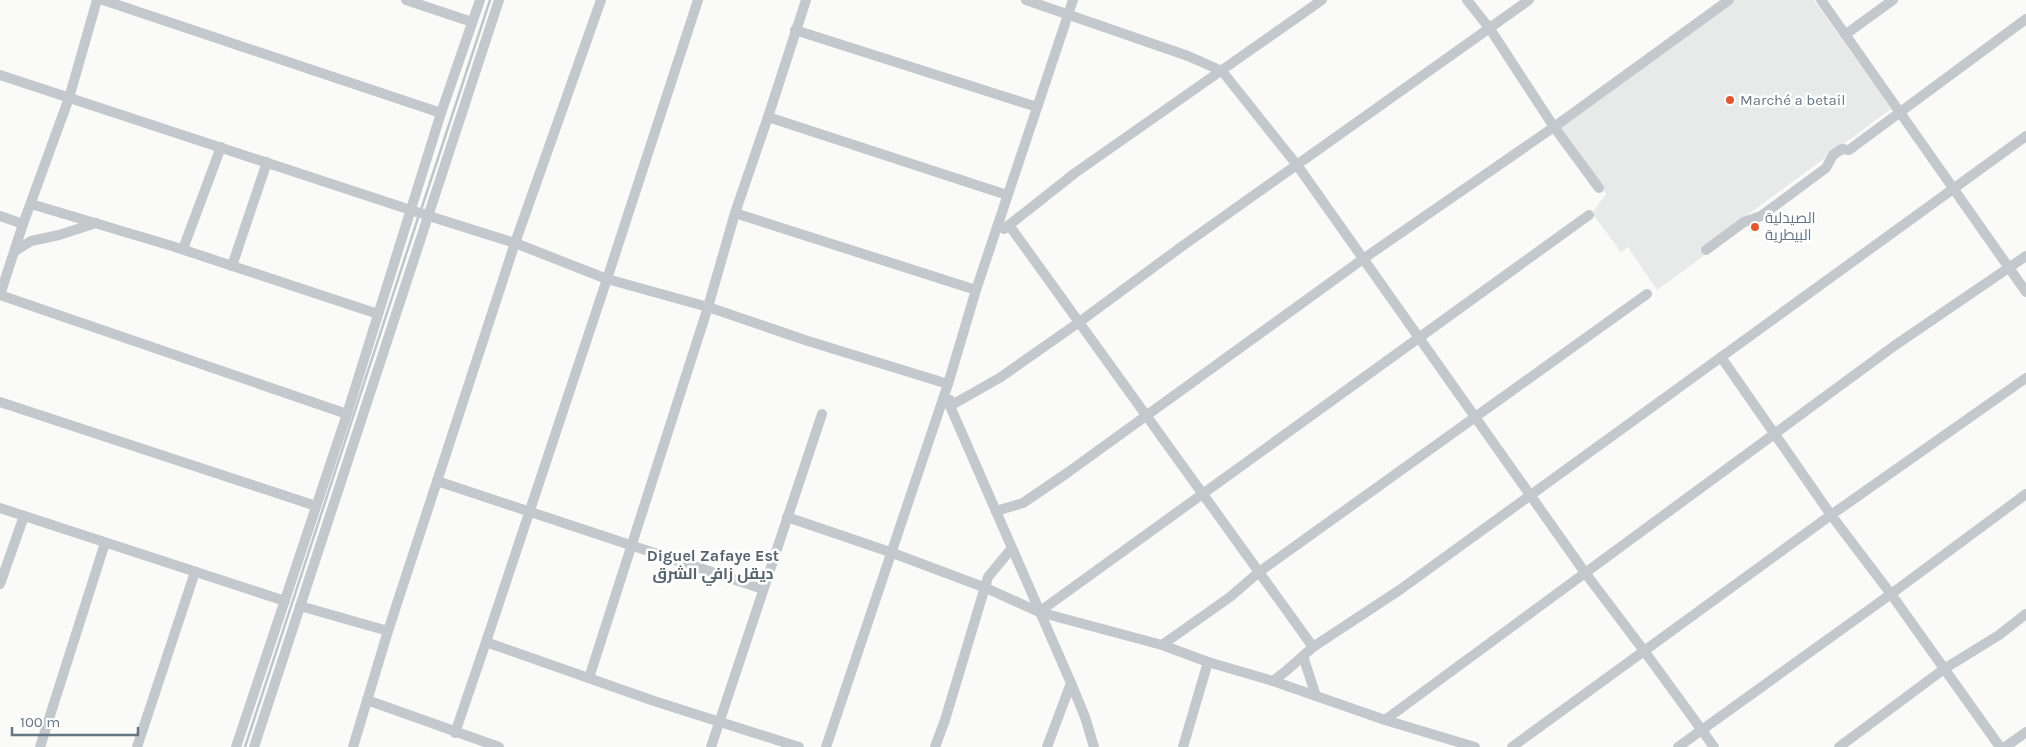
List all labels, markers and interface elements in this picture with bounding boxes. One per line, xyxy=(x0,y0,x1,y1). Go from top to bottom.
place label: Marché a betail xyxy=(1740,91,1845,109)
marker: Marché a betail xyxy=(1724,94,1736,106)
place label: الصيدلية البيطرية xyxy=(1765,209,1816,244)
marker: الصيدلية البيطرية xyxy=(1749,221,1761,233)
district label: Diguel Zafaye Est ديقل زافي الشرق xyxy=(647,546,779,586)
scale bar xyxy=(12,704,139,736)
text: 100 m xyxy=(20,713,60,731)

